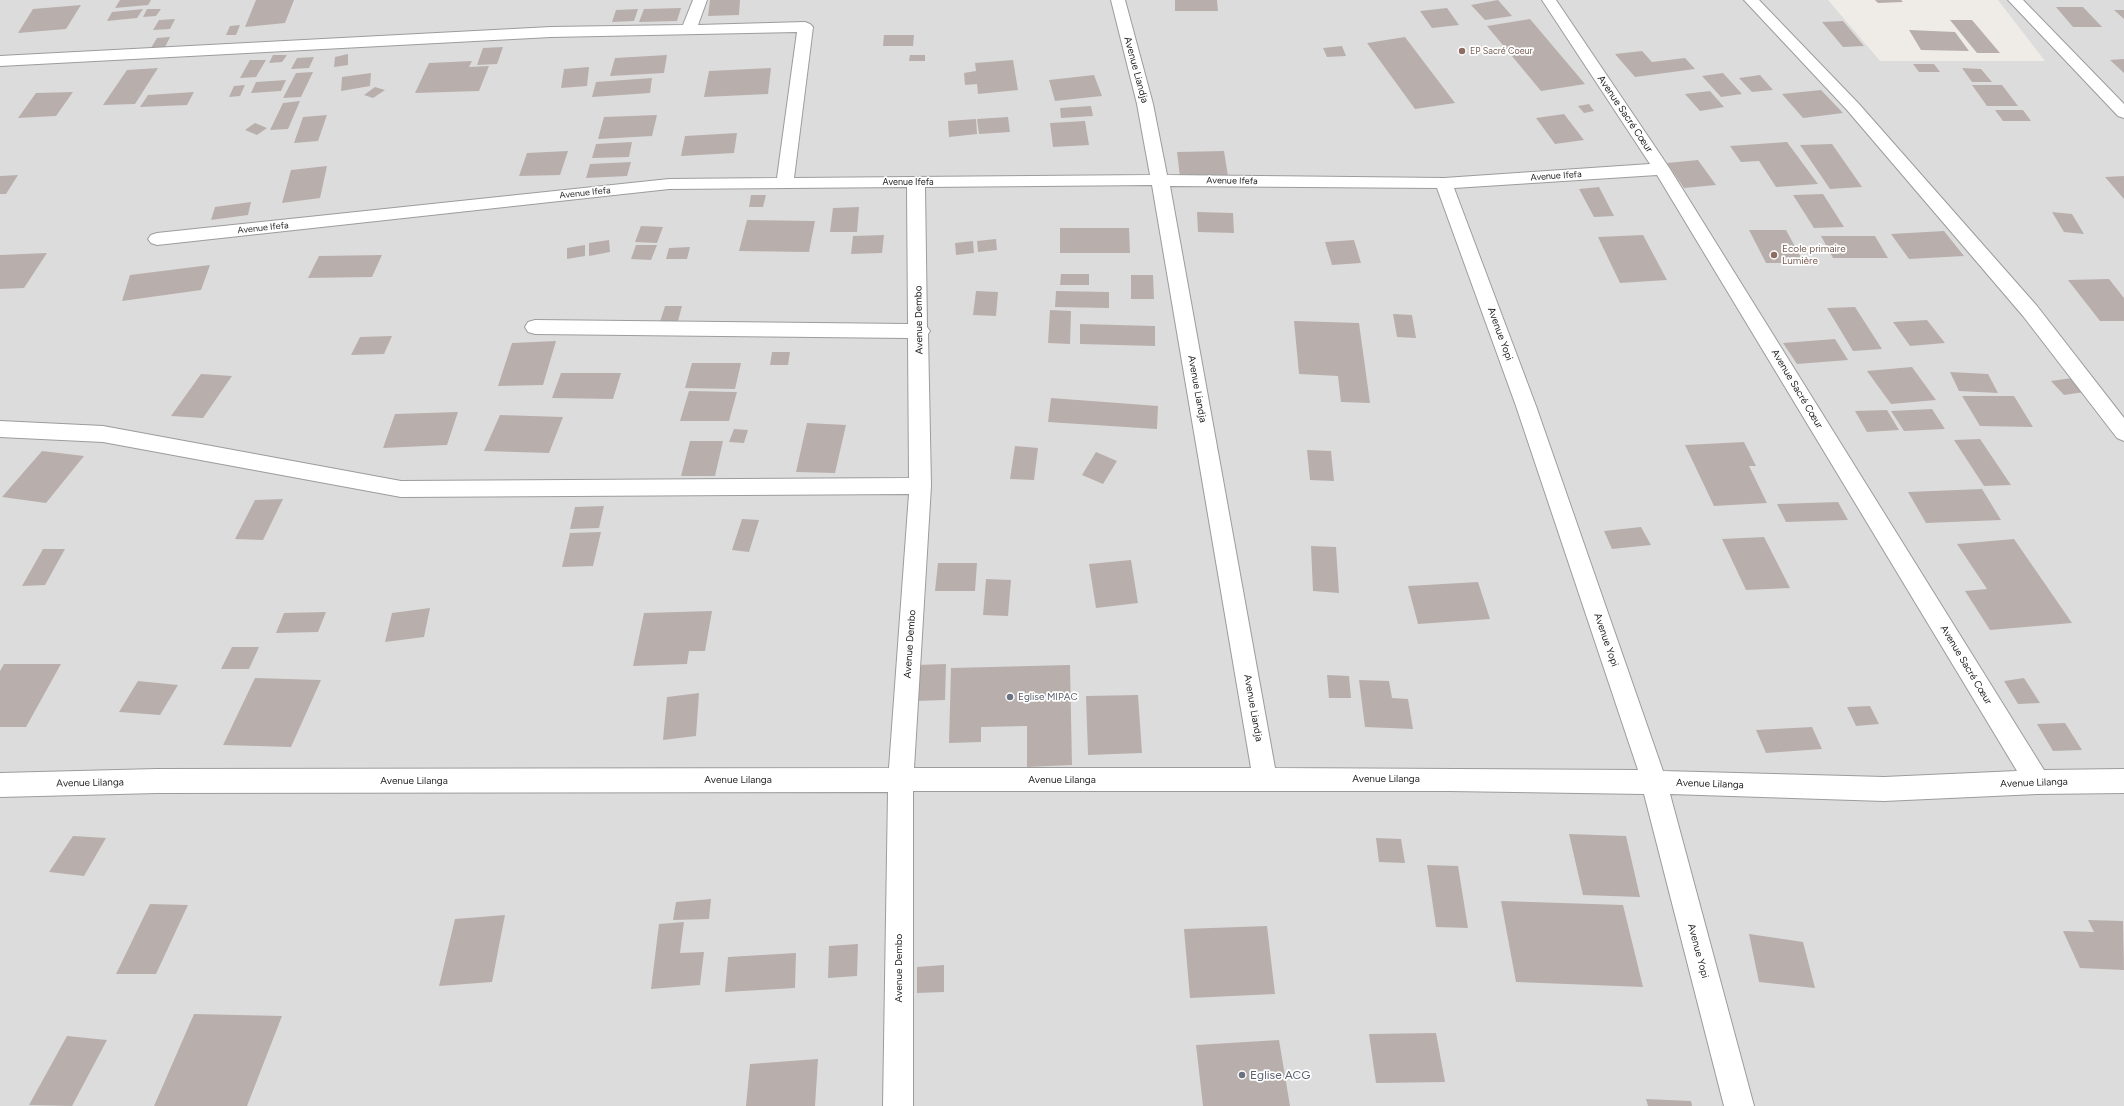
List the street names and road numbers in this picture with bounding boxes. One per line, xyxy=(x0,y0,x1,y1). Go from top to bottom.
street label: Avenue Liandja xyxy=(1121,36,1151,104)
street label: Avenue Sacré Cœur xyxy=(1595,73,1655,155)
street label: Avenue Ifefa xyxy=(1530,169,1582,183)
street label: Avenue Ifefa xyxy=(1206,175,1258,187)
street label: Avenue Ifefa xyxy=(882,177,934,187)
street label: Avenue Ifefa xyxy=(559,185,611,201)
street label: Avenue Ifefa xyxy=(237,220,289,236)
street label: Avenue Dembo xyxy=(912,286,926,354)
street label: Avenue Yopi xyxy=(1485,306,1515,362)
street label: Avenue Sacré Cœur xyxy=(1769,347,1825,431)
street label: Avenue Liandja xyxy=(1185,354,1209,424)
street label: Avenue Dembo xyxy=(902,609,918,679)
street label: Avenue Yopi xyxy=(1591,612,1621,668)
street label: Avenue Sacré Cœur xyxy=(1938,623,1994,707)
street label: Avenue Liandja xyxy=(1241,673,1265,743)
street label: Avenue Lilanga xyxy=(1352,773,1420,785)
street label: Avenue Lilanga xyxy=(704,774,772,786)
street label: Avenue Lilanga xyxy=(1028,774,1096,786)
street label: Avenue Lilanga xyxy=(380,775,448,787)
street label: Avenue Lilanga xyxy=(56,776,124,790)
street label: Avenue Lilanga xyxy=(2000,776,2068,790)
street label: Avenue Lilanga xyxy=(1676,777,1744,791)
street label: Avenue Yopi xyxy=(1685,923,1711,979)
street label: Avenue Dembo xyxy=(893,934,905,1002)

